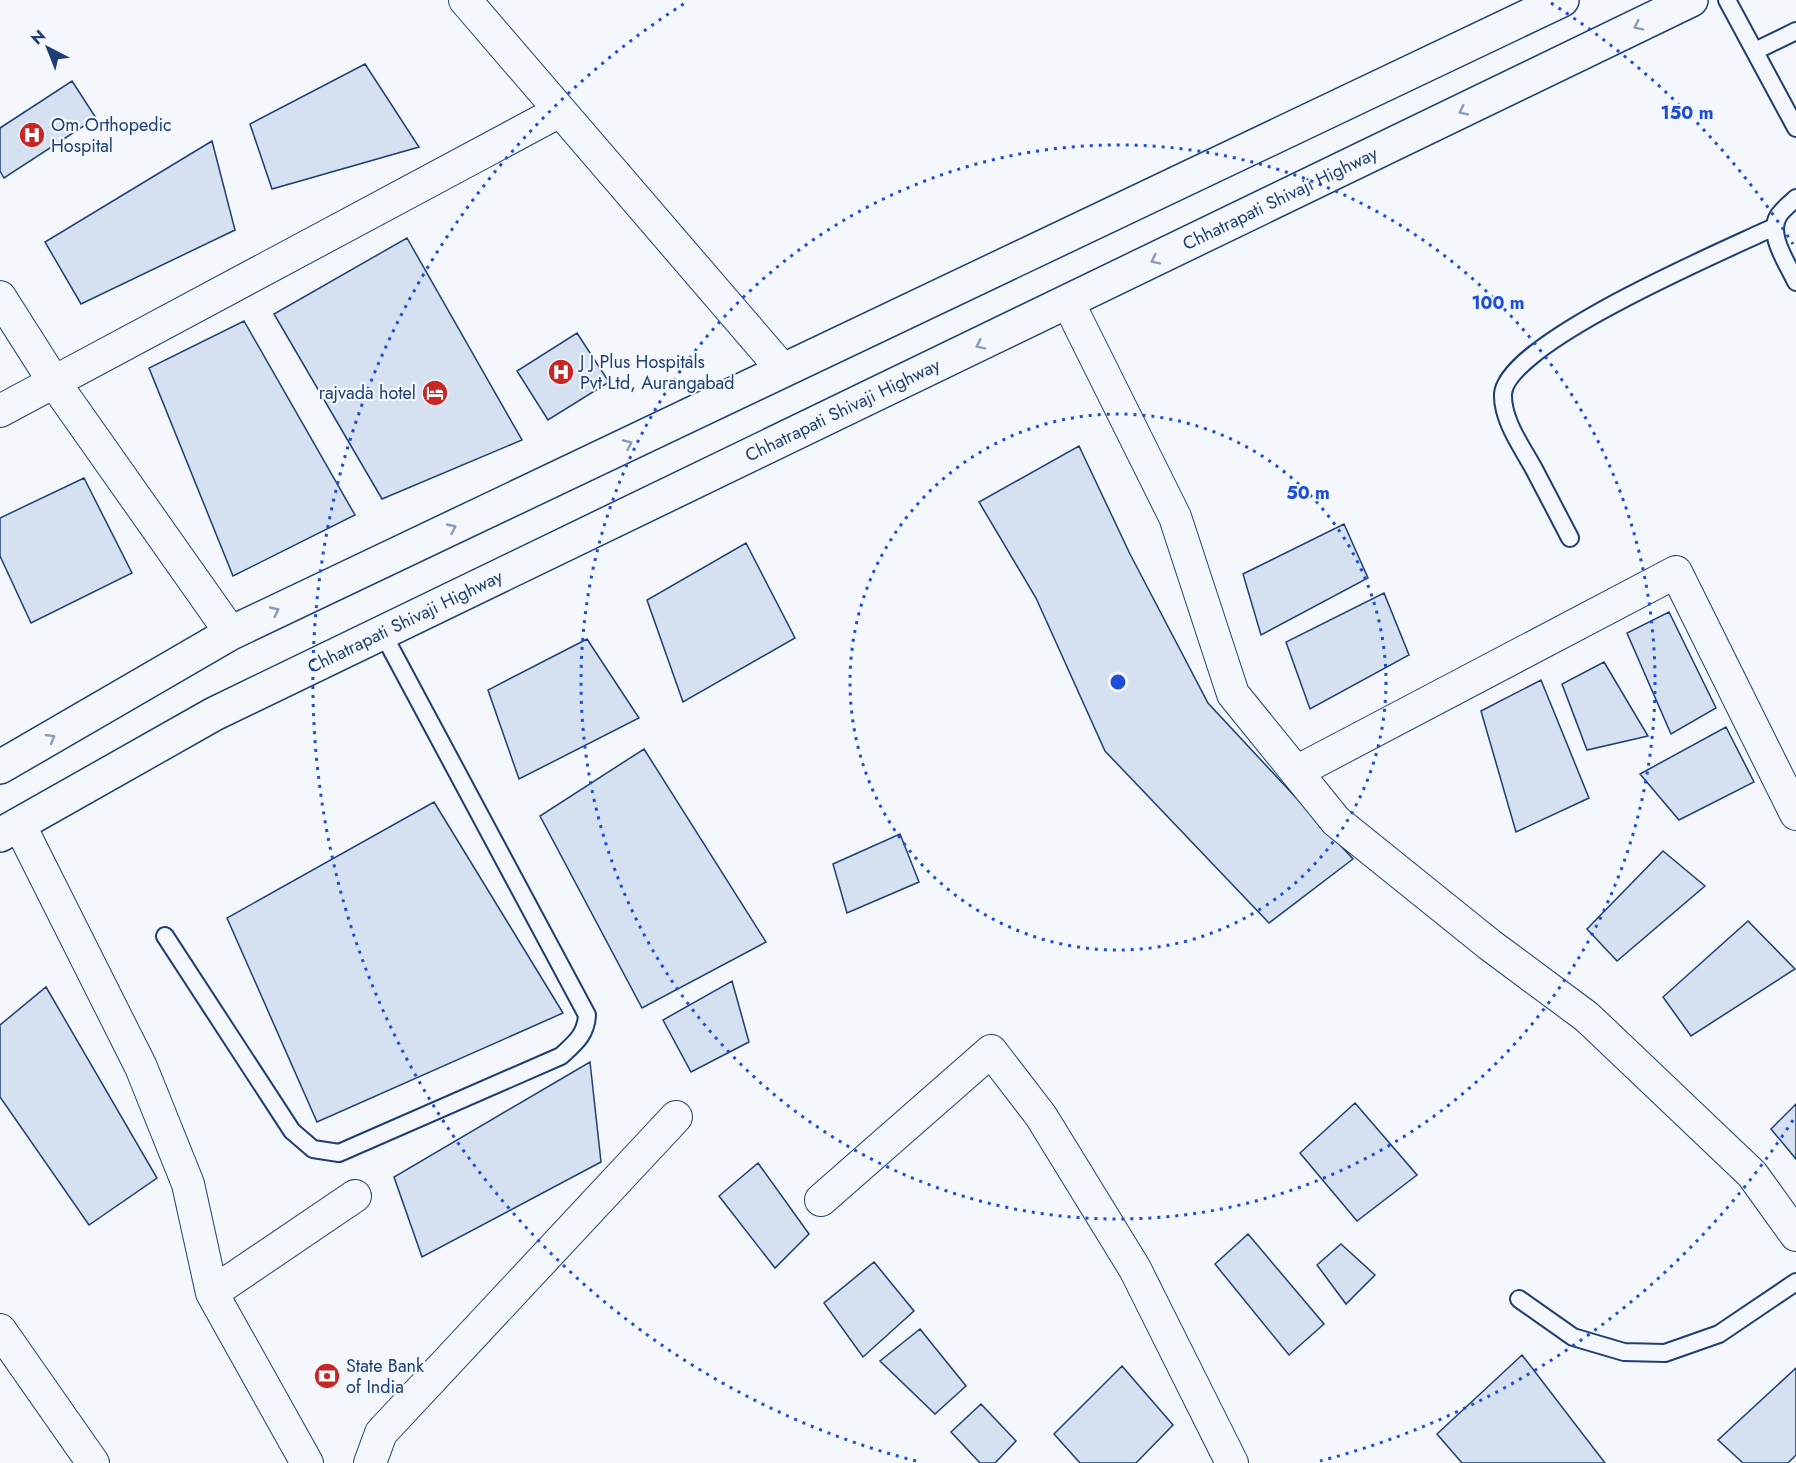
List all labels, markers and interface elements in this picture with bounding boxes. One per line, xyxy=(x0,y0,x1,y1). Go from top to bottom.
north arrow xyxy=(18,18,78,78)
one-way arrow xyxy=(1634,18,1645,30)
text: N xyxy=(26,24,51,50)
text: 150 m xyxy=(1661,100,1713,126)
one-way arrow xyxy=(1458,103,1469,115)
place label: Om Orthopedic Hospital xyxy=(51,112,172,159)
hospital icon: Om Orthopedic Hospital xyxy=(17,120,47,150)
street label: Chhatrapati Shivaji Highway xyxy=(1178,140,1382,257)
one-way arrow xyxy=(1151,252,1162,264)
text: 100 m xyxy=(1471,290,1525,316)
one-way arrow xyxy=(975,337,986,349)
place label: J J Plus Hospitals Pvt Ltd, Aurangabad xyxy=(578,349,734,396)
street label: Chhatrapati Shivaji Highway xyxy=(741,352,944,468)
hospital icon: J J Plus Hospitals Pvt Ltd, Aurangabad xyxy=(546,357,576,387)
hotel icon: rajvada hotel xyxy=(420,378,450,408)
place label: rajvada hotel xyxy=(319,380,416,406)
one-way arrow xyxy=(621,439,632,451)
text: 50 m xyxy=(1286,480,1330,506)
one-way arrow xyxy=(445,523,456,535)
street label: Chhatrapati Shivaji Highway xyxy=(303,563,507,680)
one-way arrow xyxy=(269,607,280,619)
centre of rings xyxy=(1108,672,1128,692)
one-way arrow xyxy=(44,733,55,745)
place label: State Bank of India xyxy=(346,1353,424,1400)
bank icon: State Bank of India xyxy=(312,1361,342,1391)

